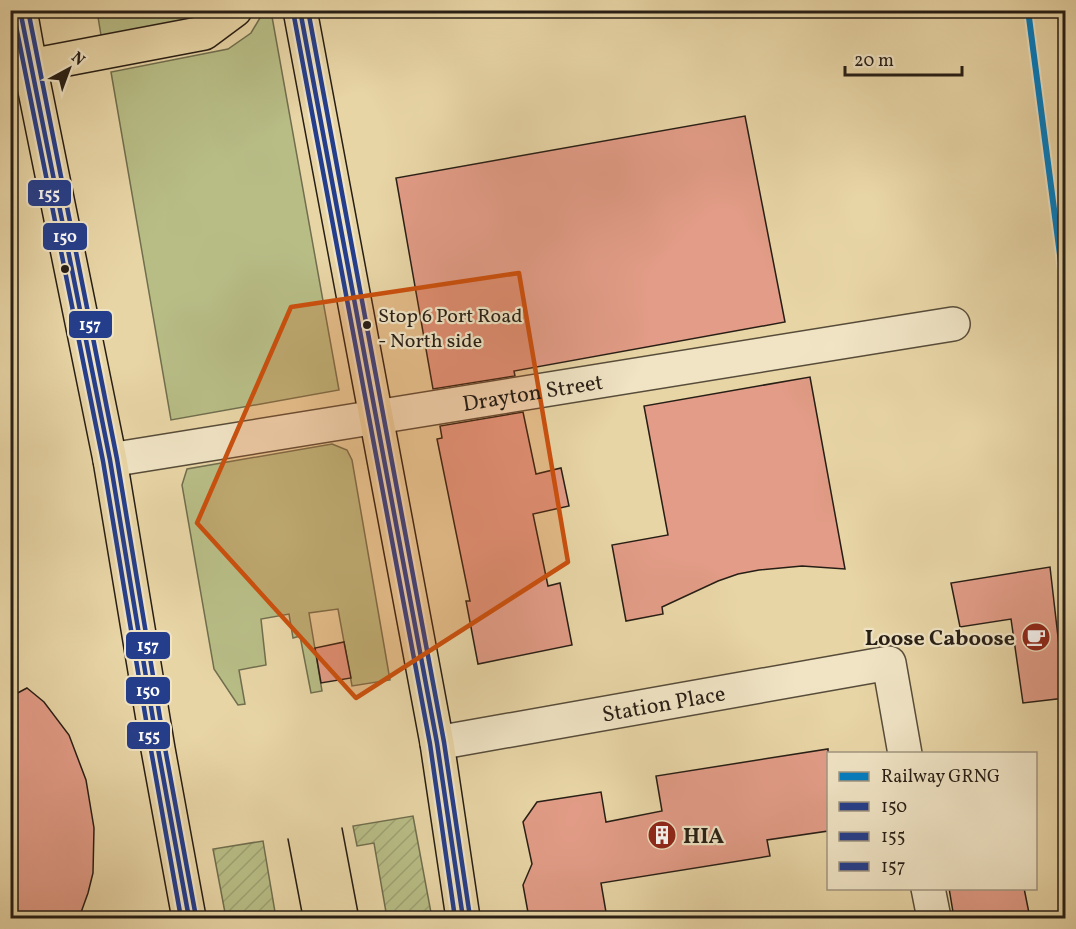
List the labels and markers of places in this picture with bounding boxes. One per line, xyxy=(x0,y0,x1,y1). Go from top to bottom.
unlabelled marker xyxy=(59,263,71,275)
place label: Stop 6 Port Road - North side xyxy=(378,303,523,356)
marker: Stop 6 Port Road - North side xyxy=(361,319,373,331)
cafe icon: Loose Caboose xyxy=(1020,621,1052,653)
place label: Loose Caboose xyxy=(865,624,1015,655)
building icon: HIA xyxy=(646,819,678,851)
place label: HIA xyxy=(683,822,725,853)

